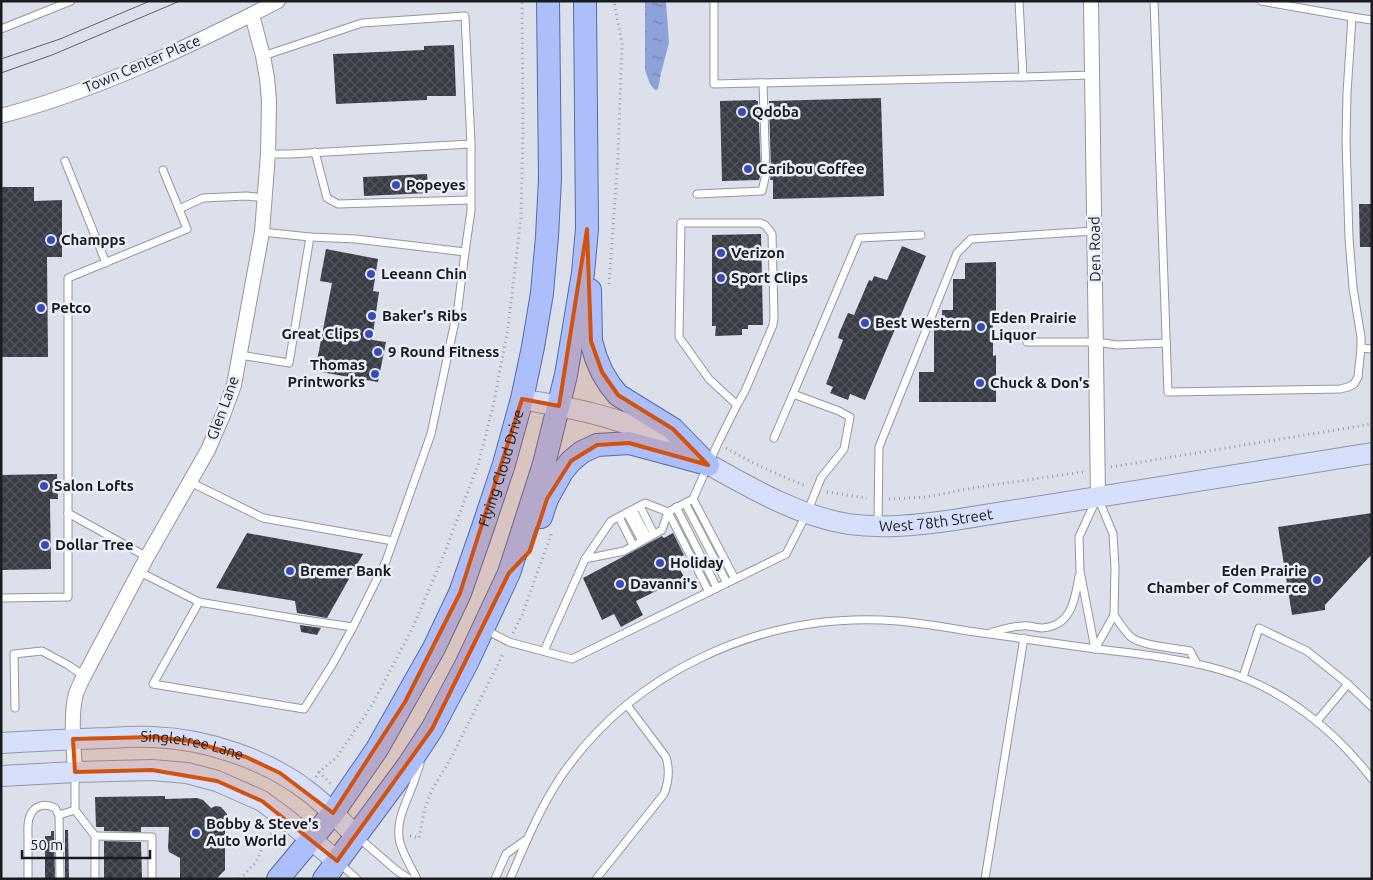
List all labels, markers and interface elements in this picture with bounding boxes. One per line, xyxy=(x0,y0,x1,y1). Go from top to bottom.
street label: Town Center Place xyxy=(81,31,203,96)
place label: Qdoba xyxy=(752,103,799,120)
marker: Qdoba xyxy=(736,106,748,118)
place label: Caribou Coffee xyxy=(758,160,865,177)
marker: Caribou Coffee xyxy=(742,163,754,175)
place label: Popeyes xyxy=(406,176,465,193)
marker: Popeyes xyxy=(390,179,402,191)
street label: Den Road xyxy=(1085,216,1104,282)
place label: Champps xyxy=(61,231,126,248)
marker: Champps xyxy=(45,234,57,246)
place label: Verizon xyxy=(731,244,785,261)
marker: Verizon xyxy=(715,247,727,259)
place label: Leeann Chin xyxy=(381,265,467,282)
marker: Leeann Chin xyxy=(365,268,377,280)
place label: Sport Clips xyxy=(731,269,808,286)
marker: Sport Clips xyxy=(715,272,727,284)
place label: Petco xyxy=(51,299,91,316)
marker: Petco xyxy=(35,302,47,314)
place label: Baker's Ribs xyxy=(382,307,467,324)
place label: Eden Prairie Liquor xyxy=(991,309,1077,343)
marker: Baker's Ribs xyxy=(366,310,378,322)
place label: Best Western xyxy=(875,314,970,331)
marker: Best Western xyxy=(859,317,871,329)
marker: Eden Prairie Liquor xyxy=(975,321,987,333)
place label: Great Clips xyxy=(281,325,359,342)
marker: Great Clips xyxy=(363,328,375,340)
place label: 9 Round Fitness xyxy=(388,343,499,360)
marker: 9 Round Fitness xyxy=(372,346,384,358)
place label: Thomas Printworks xyxy=(288,356,365,390)
marker: Thomas Printworks xyxy=(369,368,381,380)
street label: Glen Lane xyxy=(203,374,242,442)
place label: Chuck & Don's xyxy=(990,374,1090,391)
marker: Chuck & Don's xyxy=(974,377,986,389)
street label: Flying Cloud Drive xyxy=(475,408,527,529)
place label: Salon Lofts xyxy=(54,477,134,494)
marker: Salon Lofts xyxy=(38,480,50,492)
street label: West 78th Street xyxy=(879,505,994,534)
place label: Dollar Tree xyxy=(55,536,134,553)
marker: Dollar Tree xyxy=(39,539,51,551)
place label: Holiday xyxy=(670,554,724,571)
marker: Holiday xyxy=(654,557,666,569)
place label: Bremer Bank xyxy=(300,562,392,579)
place label: Eden Prairie Chamber of Commerce xyxy=(1147,562,1307,596)
marker: Bremer Bank xyxy=(284,565,296,577)
marker: Eden Prairie Chamber of Commerce xyxy=(1311,574,1323,586)
place label: Davanni's xyxy=(630,575,697,592)
marker: Davanni's xyxy=(614,578,626,590)
street label: Singletree Lane xyxy=(140,728,246,763)
place label: Bobby & Steve's Auto World xyxy=(206,815,319,849)
marker: Bobby & Steve's Auto World xyxy=(190,827,202,839)
scale bar xyxy=(22,828,150,860)
text: 50 m xyxy=(30,836,63,853)

